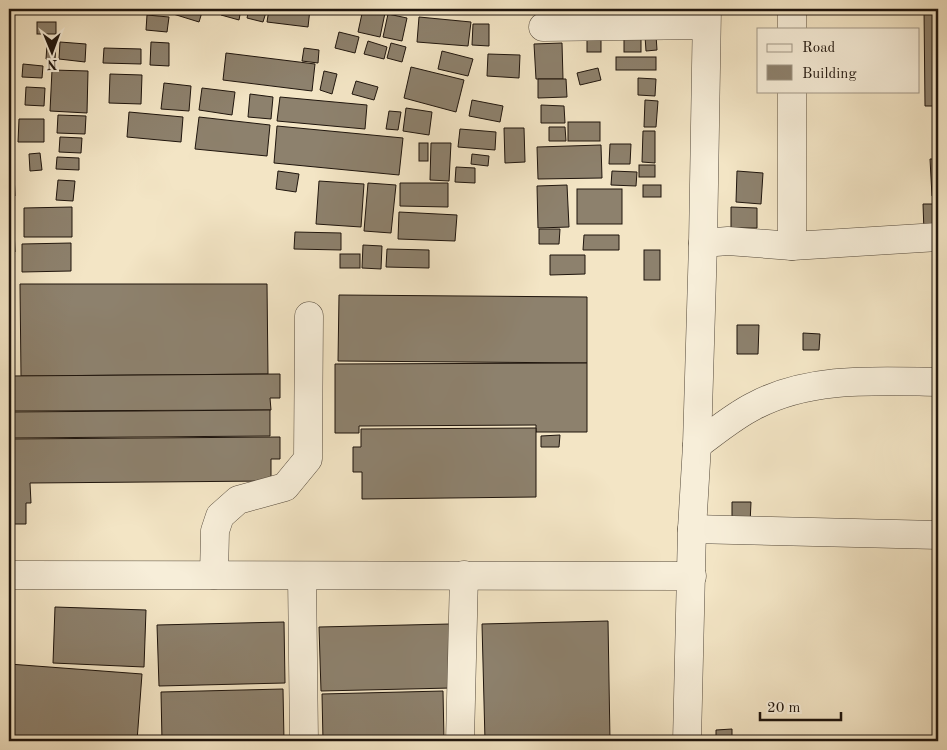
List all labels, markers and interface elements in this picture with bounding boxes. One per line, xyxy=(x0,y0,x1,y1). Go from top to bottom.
north arrow xyxy=(28,28,78,78)
legend xyxy=(757,28,920,92)
text: Road xyxy=(802,41,836,56)
text: N xyxy=(46,57,58,71)
text: Building xyxy=(802,67,857,82)
scale bar xyxy=(760,690,841,722)
text: 20 m xyxy=(767,701,801,716)

